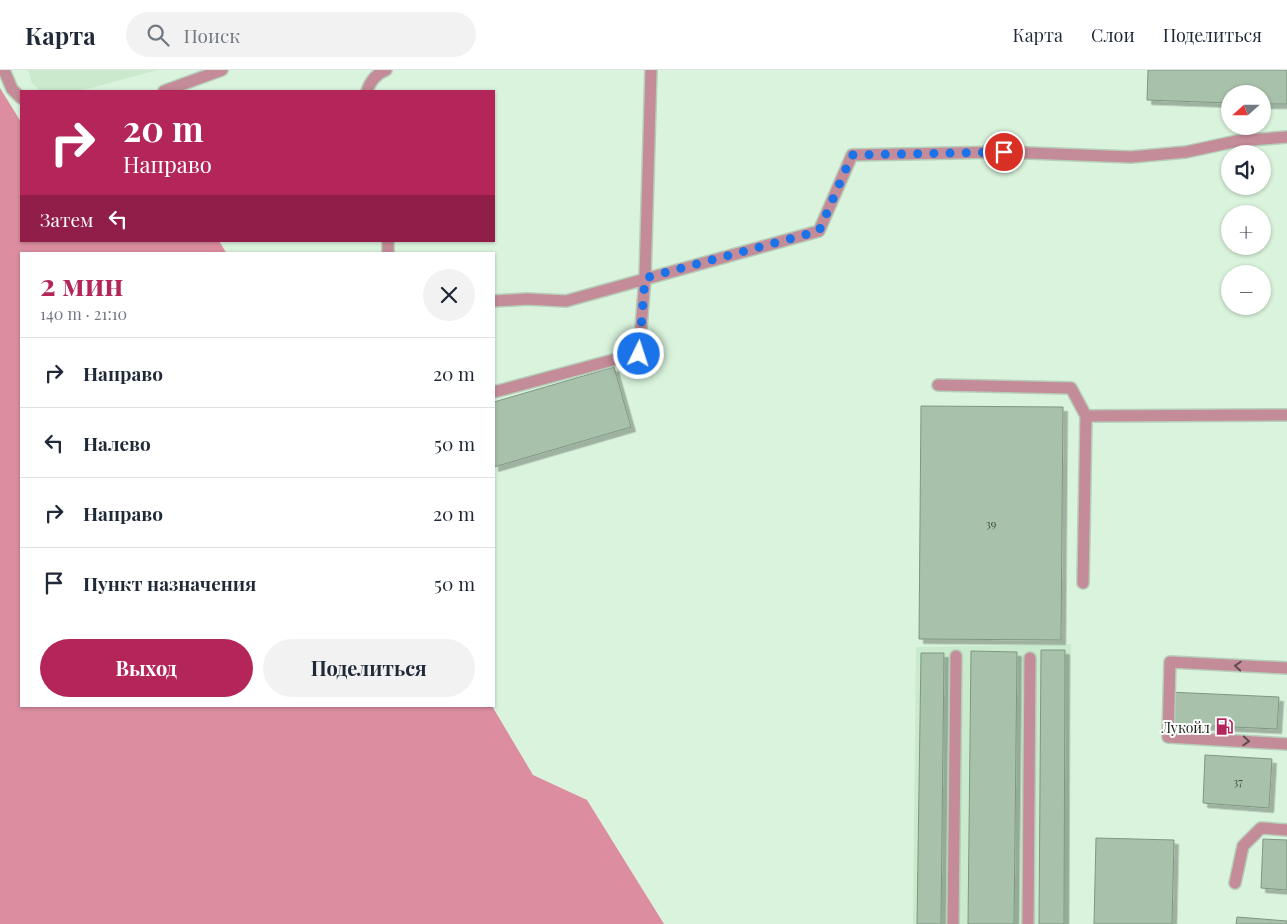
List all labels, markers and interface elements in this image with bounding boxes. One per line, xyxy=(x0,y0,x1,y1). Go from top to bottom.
search box xyxy=(126,12,476,57)
text: Карта xyxy=(25,19,96,51)
icon: search xyxy=(144,21,172,49)
text: Поиск xyxy=(184,22,240,48)
text: Карта xyxy=(1012,23,1063,47)
text: Слои xyxy=(1091,23,1135,47)
text: Поделиться xyxy=(1163,23,1262,47)
north arrow xyxy=(1221,85,1271,135)
map controls xyxy=(1221,85,1271,315)
text: 20 m xyxy=(123,104,204,151)
icon: right xyxy=(40,110,105,175)
pin xyxy=(983,131,1025,173)
icon: arrive xyxy=(990,138,1018,166)
button: sound xyxy=(1221,145,1271,195)
text: Направо xyxy=(123,149,212,179)
icon: left xyxy=(104,205,132,233)
button: + xyxy=(1221,205,1271,255)
text: Затем xyxy=(40,206,94,232)
text: 2 мин xyxy=(40,264,123,304)
button: − xyxy=(1221,265,1271,315)
button: close xyxy=(423,269,475,321)
text: 140 m · 21:10 xyxy=(40,303,127,324)
position arrow xyxy=(612,327,664,379)
icon: right xyxy=(40,359,68,387)
text: Направо xyxy=(83,360,163,386)
text: 20 m xyxy=(433,360,475,386)
icon: left xyxy=(40,429,68,457)
text: Налево xyxy=(83,430,151,456)
text: 50 m xyxy=(434,430,475,456)
icon: right xyxy=(40,499,68,527)
text: Направо xyxy=(83,500,163,526)
text: 20 m xyxy=(433,500,475,526)
house number: 39 xyxy=(986,516,997,531)
icon: arrive xyxy=(40,569,68,597)
text: Пункт назначения xyxy=(83,570,256,596)
text: 50 m xyxy=(434,570,475,596)
button: Выход xyxy=(40,639,253,697)
button: Поделиться xyxy=(263,639,475,697)
one-way arrow xyxy=(1234,660,1242,671)
fuel station icon: Лукойл xyxy=(1214,717,1234,737)
place label: Лукойл xyxy=(1160,718,1210,737)
one-way arrow xyxy=(1243,736,1251,747)
house number: 37 xyxy=(1233,774,1243,789)

